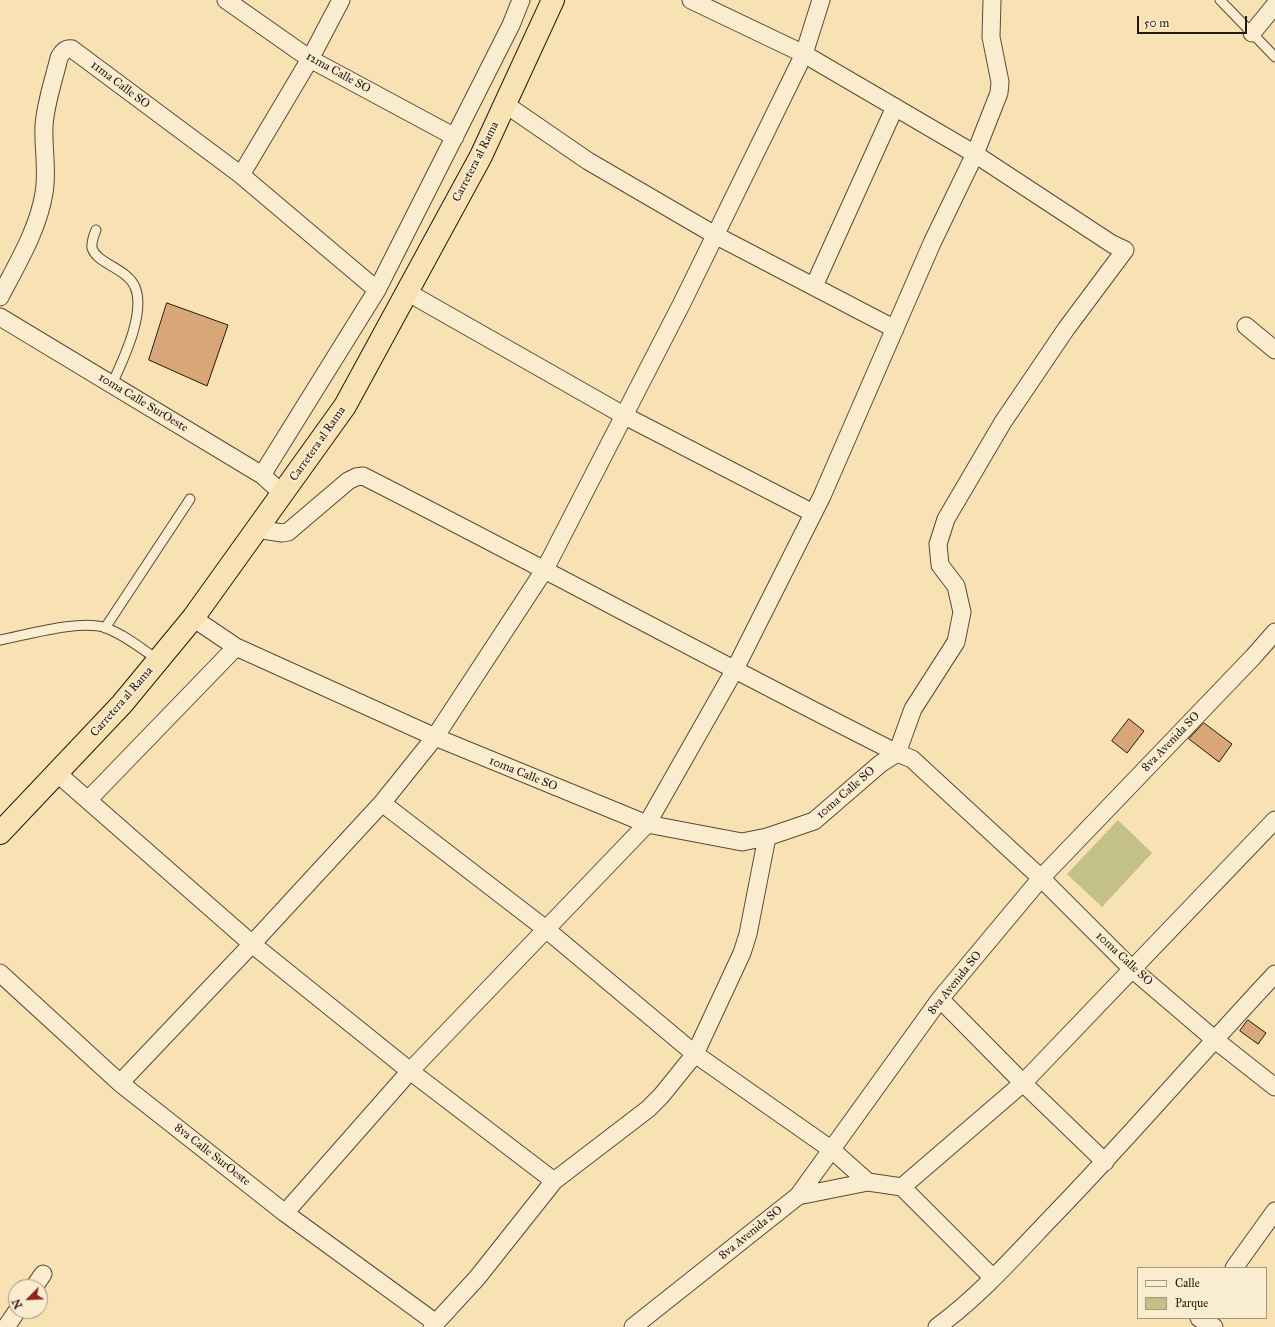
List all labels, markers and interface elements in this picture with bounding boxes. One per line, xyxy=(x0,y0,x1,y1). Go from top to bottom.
scale bar xyxy=(1139,8,1249,34)
text: 50 m xyxy=(1144,16,1169,30)
street label: 12ma Calle SO xyxy=(303,49,373,97)
street label: 11ma Calle SO xyxy=(87,58,153,112)
street label: Carretera al Rama xyxy=(450,119,502,205)
street label: 10ma Calle SurOeste xyxy=(95,370,191,436)
street label: Carretera al Rama xyxy=(287,404,349,484)
street label: Carretera al Rama xyxy=(88,664,156,740)
street label: 8va Avenida SO xyxy=(1139,709,1203,775)
street label: 10ma Calle SO xyxy=(487,754,559,794)
street label: 10ma Calle SO xyxy=(814,764,878,822)
street label: 10ma Calle SO xyxy=(1092,929,1156,989)
street label: 8va Avenida SO xyxy=(925,948,985,1018)
street label: 8va Calle SurOeste xyxy=(171,1121,253,1189)
street label: 8va Avenida SO xyxy=(716,1203,786,1263)
legend xyxy=(1137,1267,1267,1319)
text: Calle xyxy=(1175,1276,1200,1290)
north arrow xyxy=(8,1279,48,1319)
text: Parque xyxy=(1175,1296,1208,1310)
text: N xyxy=(10,1297,25,1311)

